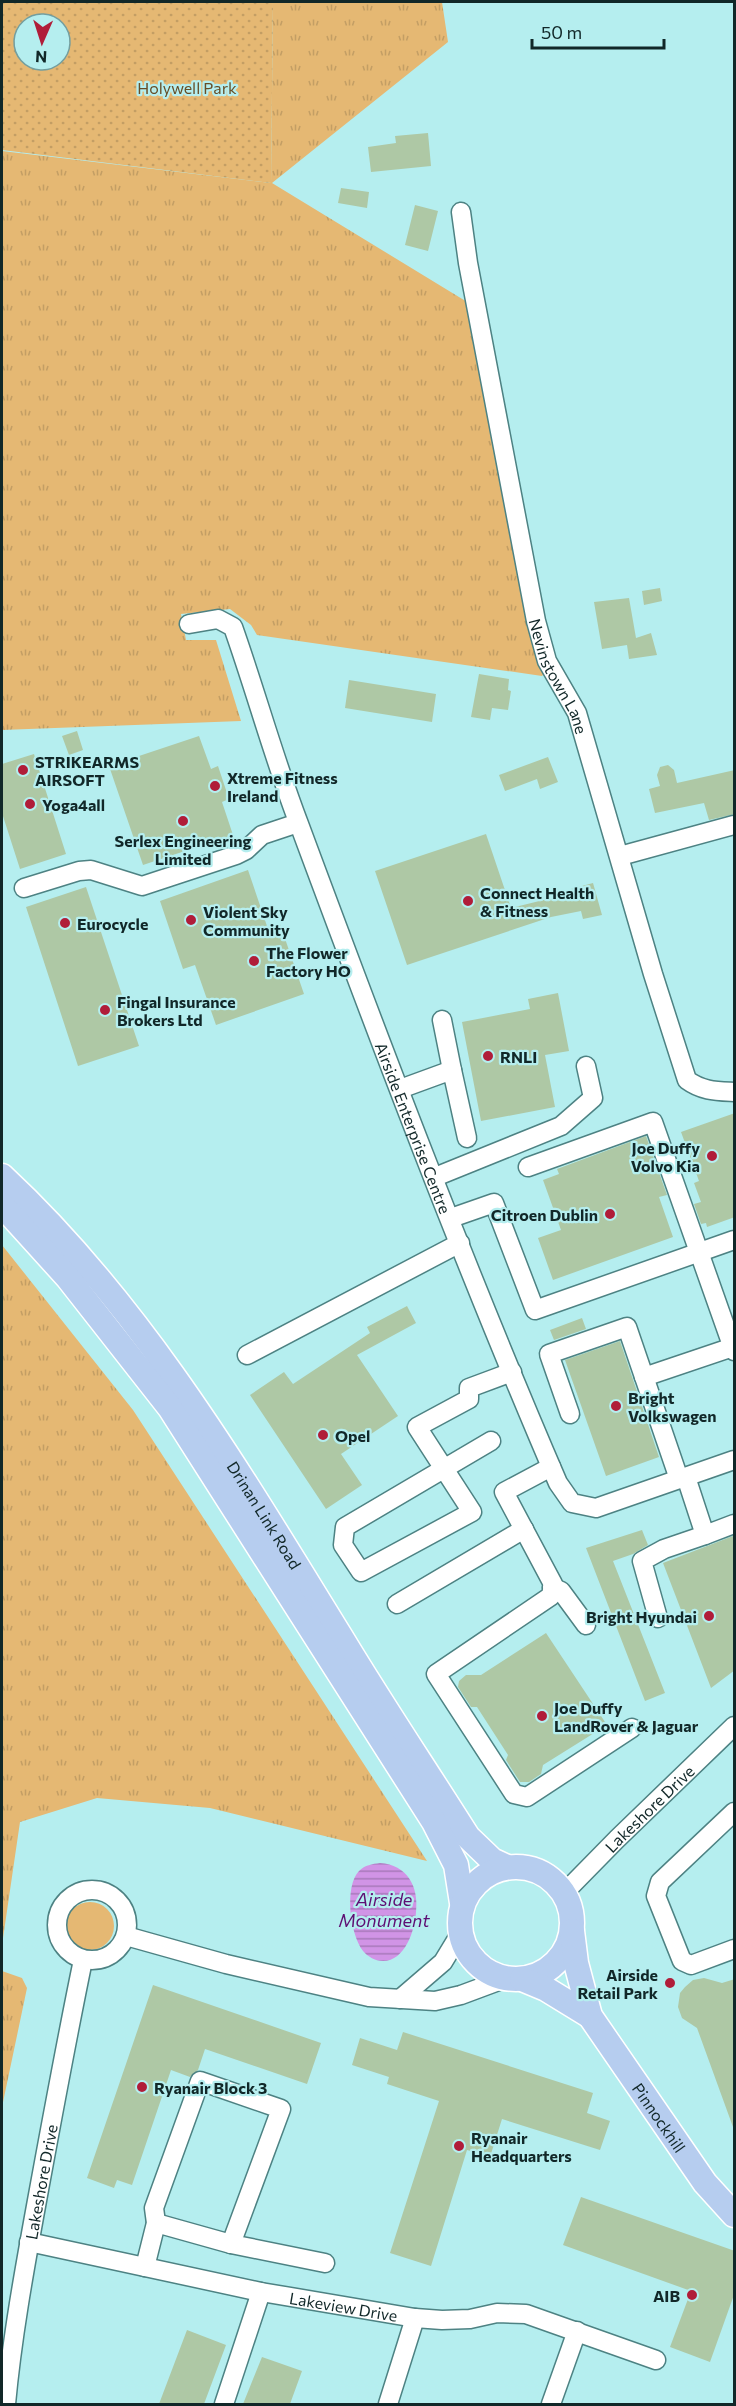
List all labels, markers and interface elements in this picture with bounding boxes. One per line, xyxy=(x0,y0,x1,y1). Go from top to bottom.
north arrow xyxy=(12,12,72,72)
scale bar xyxy=(532,12,664,50)
text: 50 m xyxy=(541,21,582,43)
text: N xyxy=(35,48,48,67)
park label: Holywell Park xyxy=(137,78,237,97)
street label: Nevinstown Lane xyxy=(526,616,592,736)
place label: STRIKEARMS AIRSOFT xyxy=(35,752,139,789)
marker: STRIKEARMS AIRSOFT xyxy=(16,763,30,777)
place label: Xtreme Fitness Ireland xyxy=(227,768,338,805)
marker: Xtreme Fitness Ireland xyxy=(208,779,222,793)
place label: Yoga4all xyxy=(42,795,105,814)
marker: Yoga4all xyxy=(23,797,37,811)
marker: Serlex Engineering Limited xyxy=(176,814,190,828)
place label: Serlex Engineering Limited xyxy=(115,831,252,868)
place label: Connect Health & Fitness xyxy=(480,883,594,920)
marker: Connect Health & Fitness xyxy=(461,894,475,908)
place label: Violent Sky Community xyxy=(203,902,290,939)
marker: Violent Sky Community xyxy=(184,913,198,927)
place label: Eurocycle xyxy=(77,914,148,933)
marker: Eurocycle xyxy=(58,916,72,930)
place label: The Flower Factory HO xyxy=(266,943,351,980)
marker: The Flower Factory HO xyxy=(247,954,261,968)
place label: Fingal Insurance Brokers Ltd xyxy=(117,992,236,1029)
marker: Fingal Insurance Brokers Ltd xyxy=(98,1003,112,1017)
street label: Airside Enterprise Centre xyxy=(372,1040,456,1216)
place label: RNLI xyxy=(500,1047,537,1066)
marker: RNLI xyxy=(481,1049,495,1063)
place label: Joe Duffy Volvo Kia xyxy=(631,1138,700,1175)
marker: Joe Duffy Volvo Kia xyxy=(705,1149,719,1163)
place label: Citroen Dublin xyxy=(491,1205,598,1224)
marker: Citroen Dublin xyxy=(603,1207,617,1221)
place label: Bright Volkswagen xyxy=(628,1388,717,1425)
marker: Bright Volkswagen xyxy=(609,1399,623,1413)
place label: Opel xyxy=(335,1426,370,1445)
marker: Opel xyxy=(316,1428,330,1442)
street label: Drinan Link Road xyxy=(224,1457,306,1572)
place label: Bright Hyundai xyxy=(586,1607,697,1626)
marker: Bright Hyundai xyxy=(702,1609,716,1623)
place label: Joe Duffy LandRover & Jaguar xyxy=(554,1698,699,1735)
marker: Joe Duffy LandRover & Jaguar xyxy=(535,1709,549,1723)
street label: Lakeshore Drive xyxy=(600,1761,697,1856)
water label: Airside Monument xyxy=(338,1888,430,1931)
place label: Airside Retail Park xyxy=(577,1965,659,2002)
marker: Airside Retail Park xyxy=(663,1976,677,1990)
place label: Ryanair Block 3 xyxy=(154,2078,267,2097)
street label: Pinnockhill xyxy=(629,2079,690,2156)
marker: Ryanair Block 3 xyxy=(135,2080,149,2094)
street label: Lakeshore Drive xyxy=(21,2123,60,2241)
place label: Ryanair Headquarters xyxy=(471,2128,572,2165)
marker: Ryanair Headquarters xyxy=(452,2139,466,2153)
place label: AIB xyxy=(653,2286,680,2305)
street label: Lakeview Drive xyxy=(288,2287,399,2324)
marker: AIB xyxy=(685,2288,699,2302)

